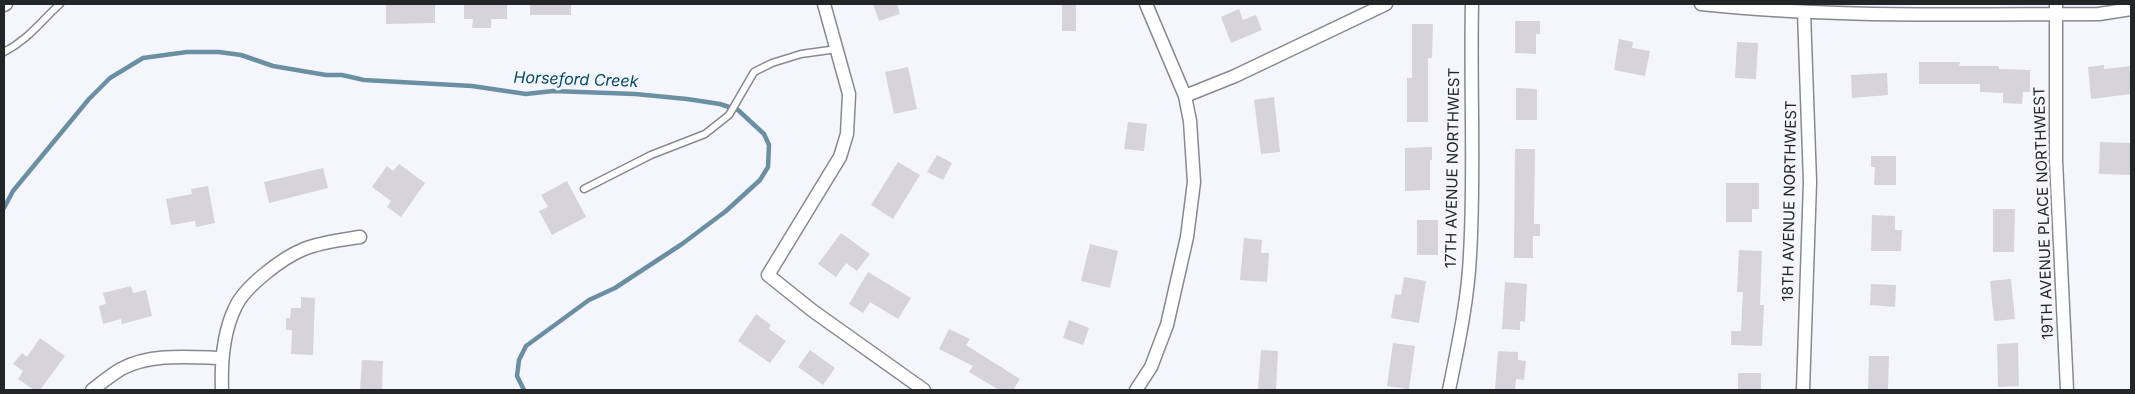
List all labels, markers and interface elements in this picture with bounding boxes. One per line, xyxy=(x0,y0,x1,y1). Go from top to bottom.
water label: Horseford Creek xyxy=(513,68,639,92)
street label: 17TH AVENUE NORTHWEST xyxy=(1442,68,1464,268)
street label: 19TH AVENUE PLACE NORTHWEST xyxy=(2031,86,2057,340)
street label: 18TH AVENUE NORTHWEST xyxy=(1779,100,1801,302)

